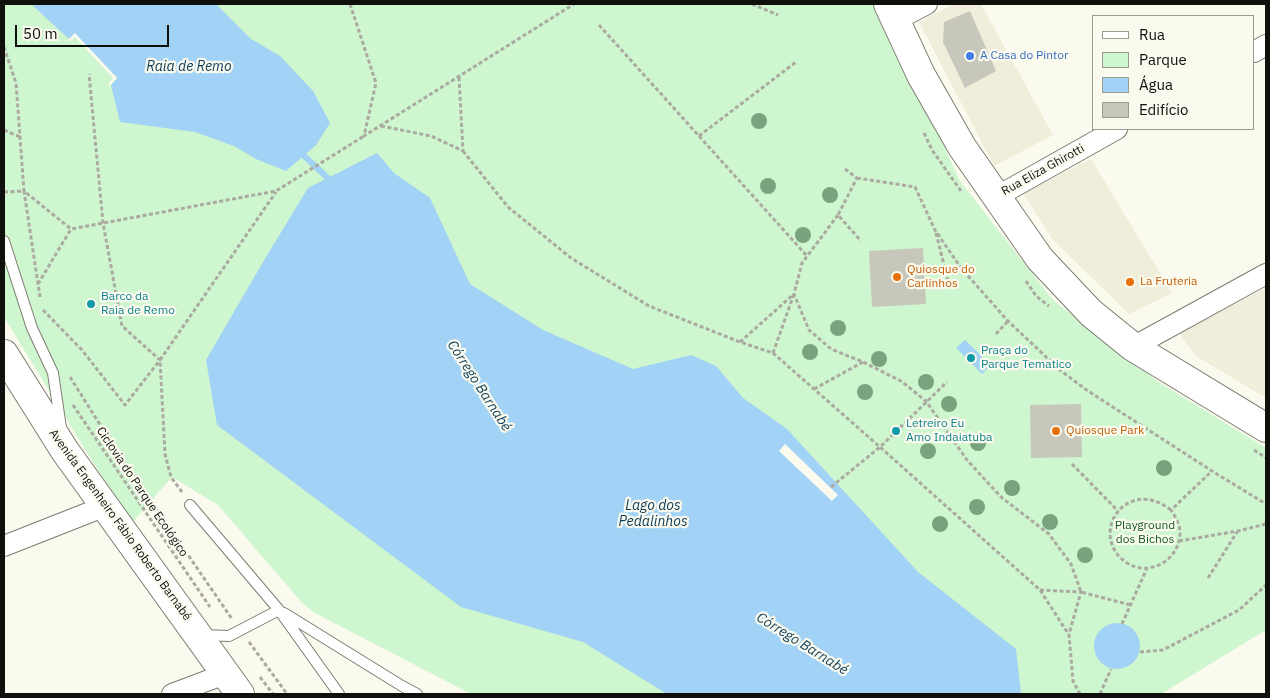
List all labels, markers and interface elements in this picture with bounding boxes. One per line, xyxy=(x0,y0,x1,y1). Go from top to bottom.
scale bar xyxy=(18,15,171,47)
legend xyxy=(1092,15,1255,130)
text: 50 m xyxy=(23,24,58,43)
text: Rua xyxy=(1139,25,1165,44)
place label: A Casa do Pintor xyxy=(980,49,1068,63)
marker: A Casa do Pintor xyxy=(964,50,976,62)
text: Parque xyxy=(1139,50,1187,69)
water label: Raia de Remo xyxy=(146,59,232,75)
text: Água xyxy=(1139,75,1173,94)
text: Edifício xyxy=(1139,100,1188,119)
street label: Rua Eliza Ghirotti xyxy=(999,141,1087,199)
place label: Quiosque do Carlinhos xyxy=(907,263,975,291)
marker: Quiosque do Carlinhos xyxy=(891,271,903,283)
place label: La Fruteria xyxy=(1140,275,1197,289)
marker: La Fruteria xyxy=(1124,276,1136,288)
place label: Barco da Raia de Remo xyxy=(101,290,175,318)
marker: Barco da Raia de Remo xyxy=(85,298,97,310)
water label: Córrego Barnabé xyxy=(443,338,515,434)
place label: Praça do Parque Tematico xyxy=(981,344,1072,372)
marker: Praça do Parque Tematico xyxy=(965,352,977,364)
place label: Letreiro Eu Amo Indaiatuba xyxy=(906,417,993,445)
street label: Ciclovia do Parque Ecológico xyxy=(93,424,191,560)
place label: Quiosque Park xyxy=(1066,424,1144,438)
marker: Letreiro Eu Amo Indaiatuba xyxy=(890,425,902,437)
marker: Quiosque Park xyxy=(1050,425,1062,437)
street label: Avenida Engenheiro Fábio Roberto Barnabé xyxy=(46,426,194,624)
water label: Lago dos Pedalinhos xyxy=(618,498,688,530)
park label: Playground dos Bichos xyxy=(1115,519,1175,547)
water label: Córrego Barnabé xyxy=(753,609,851,679)

